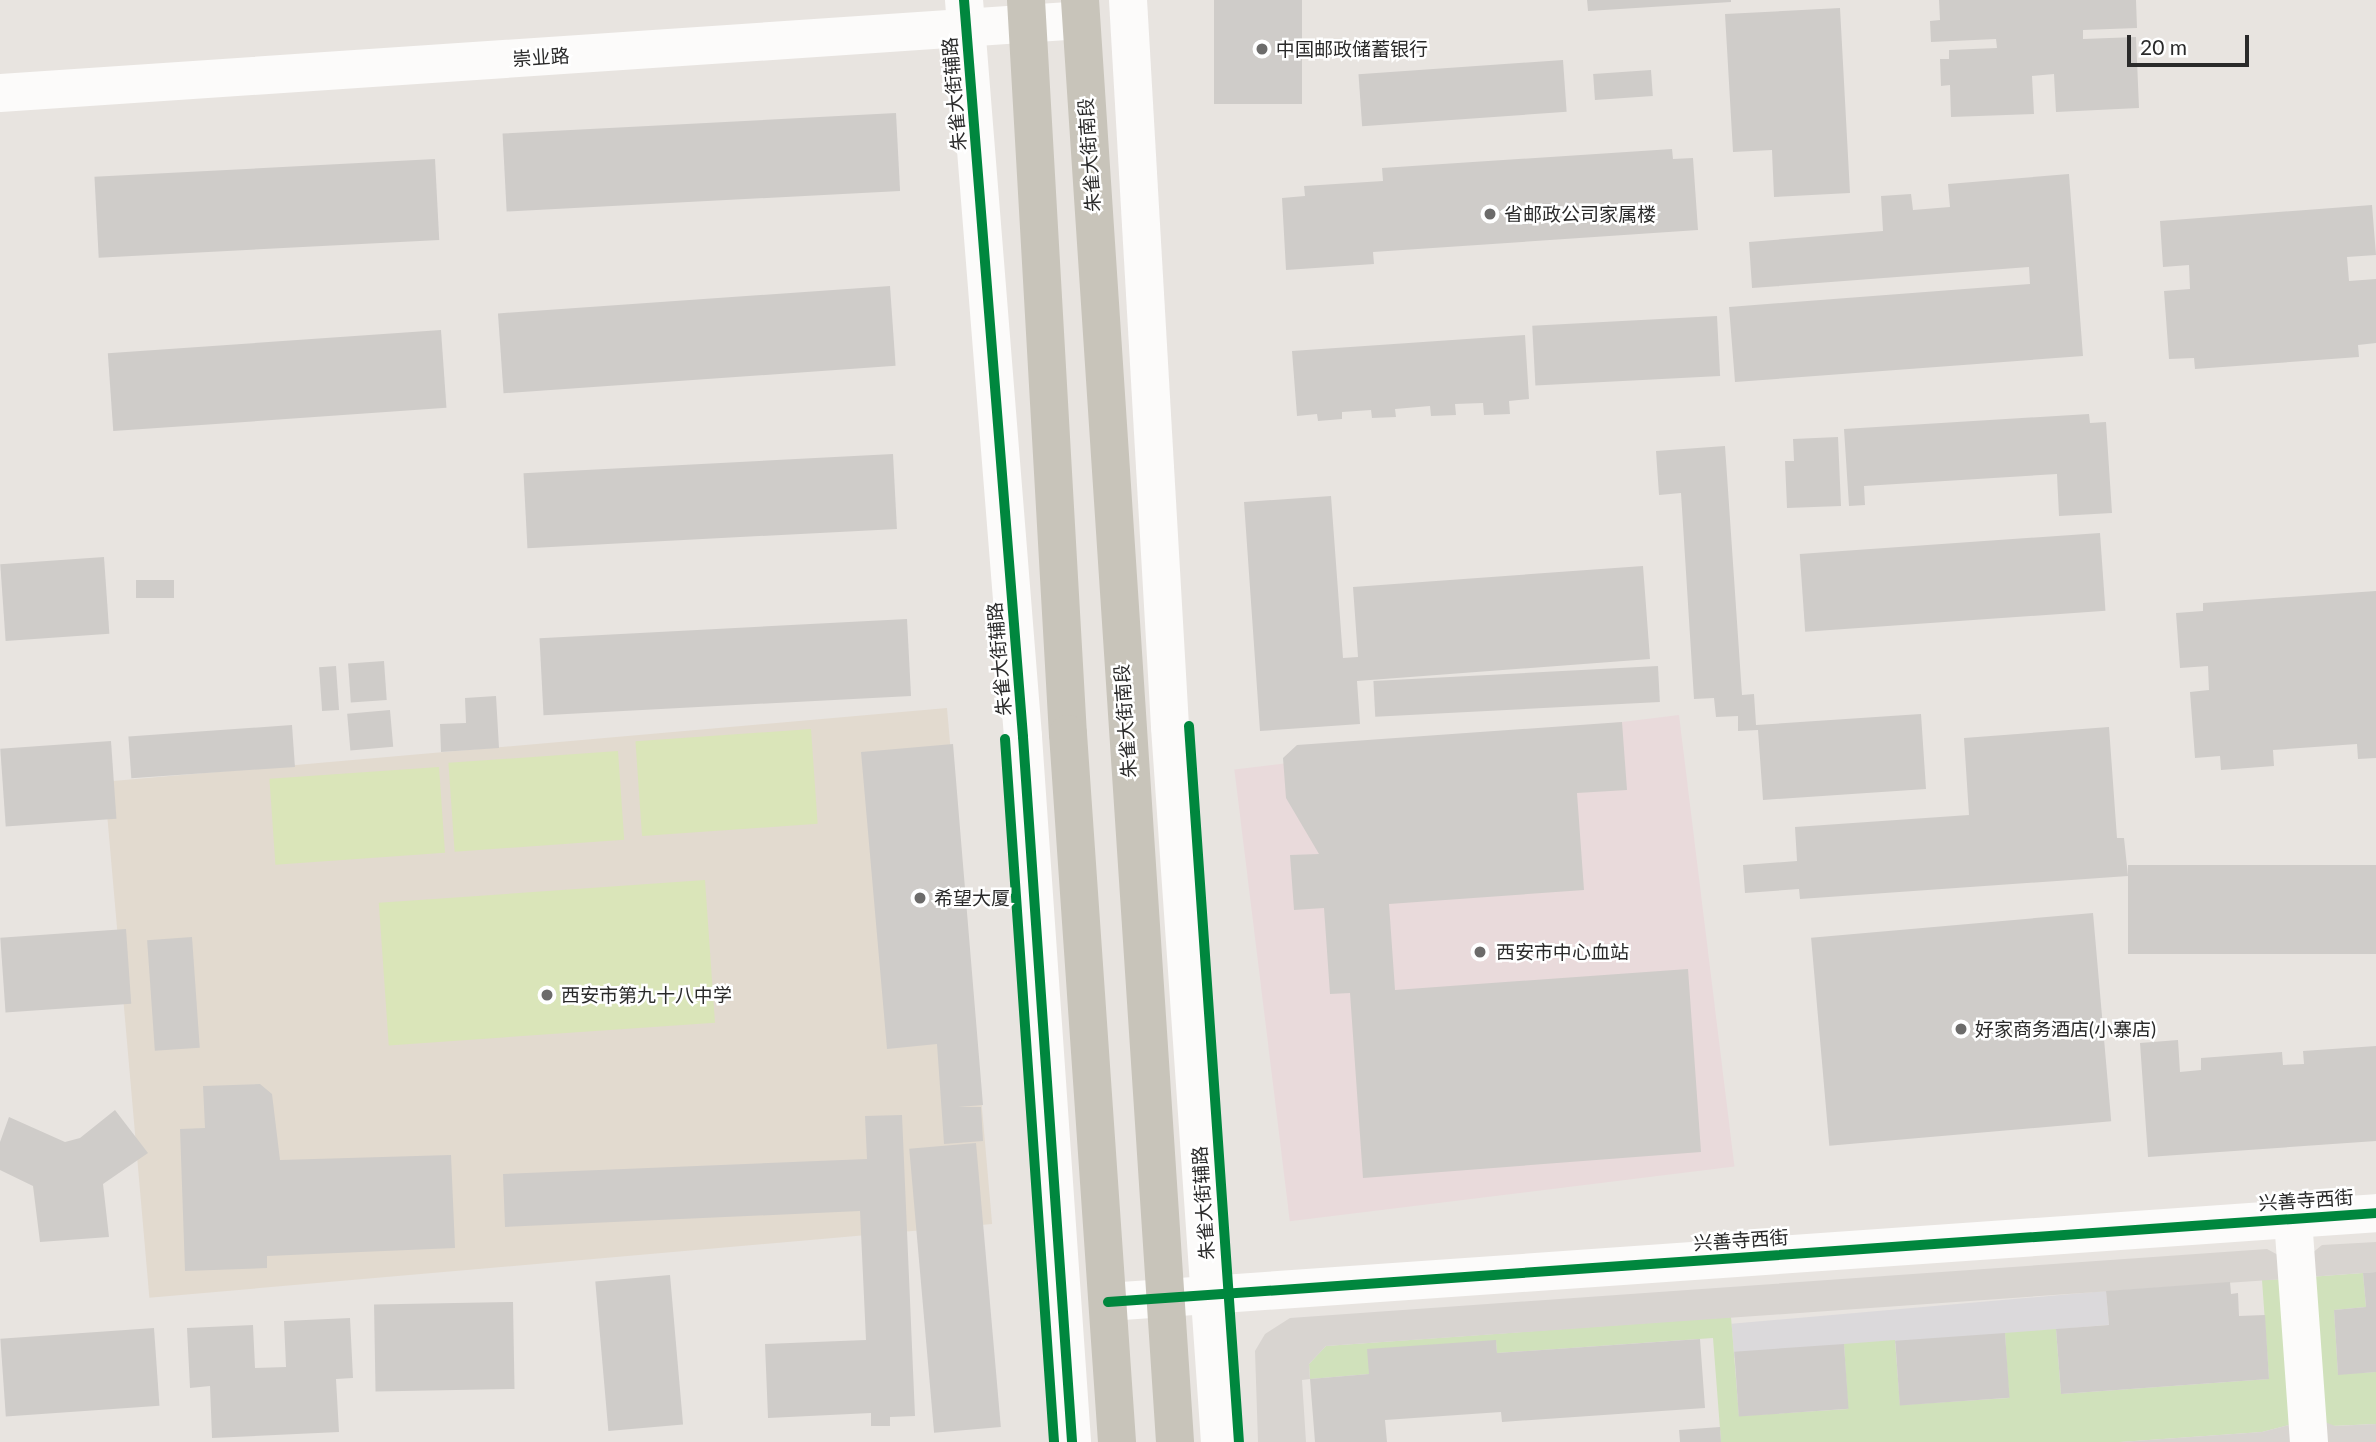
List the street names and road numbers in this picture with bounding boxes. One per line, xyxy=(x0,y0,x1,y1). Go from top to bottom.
street label: 朱雀大街辅路 xyxy=(938,36,970,152)
street label: 崇业路 xyxy=(512,44,570,70)
street label: 朱雀大街南段 xyxy=(1074,97,1104,213)
street label: 朱雀大街辅路 xyxy=(983,601,1015,717)
street label: 朱雀大街南段 xyxy=(1110,663,1140,779)
street label: 朱雀大街辅路 xyxy=(1188,1145,1218,1261)
street label: 兴善寺西街 xyxy=(2258,1185,2354,1215)
street label: 兴善寺西街 xyxy=(1693,1225,1789,1255)

